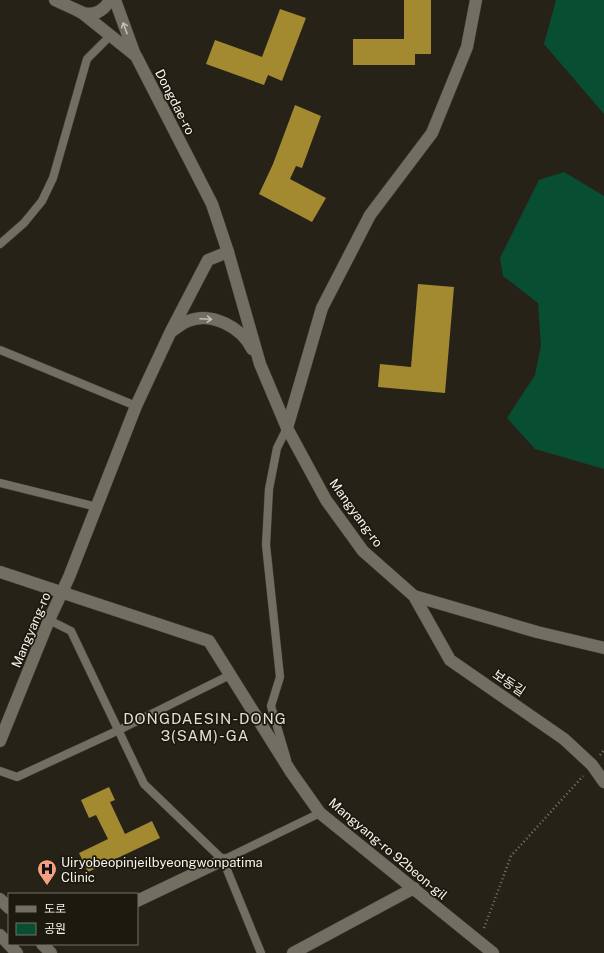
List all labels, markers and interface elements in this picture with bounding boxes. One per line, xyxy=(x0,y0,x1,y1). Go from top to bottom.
one-way arrow xyxy=(121,23,129,35)
street label: Dongdae-ro xyxy=(152,67,198,137)
one-way arrow xyxy=(199,315,212,323)
street label: Mangyang-ro xyxy=(326,476,386,550)
street label: Mangyang-ro xyxy=(8,590,54,670)
street label: 보동길 xyxy=(490,667,528,699)
district label: DONGDAESIN-DONG 3(SAM)-GA xyxy=(123,710,287,744)
street label: Mangyang-ro 92beon-gil xyxy=(326,795,450,903)
place label: Uiryobeopinjeilbyeongwonpatima Clinic xyxy=(61,855,263,885)
hospital icon: Uiryobeopinjeilbyeongwonpatima Clinic xyxy=(36,858,58,886)
legend xyxy=(8,893,138,945)
text: 도로 xyxy=(44,902,66,916)
text: 공원 xyxy=(44,922,66,936)

